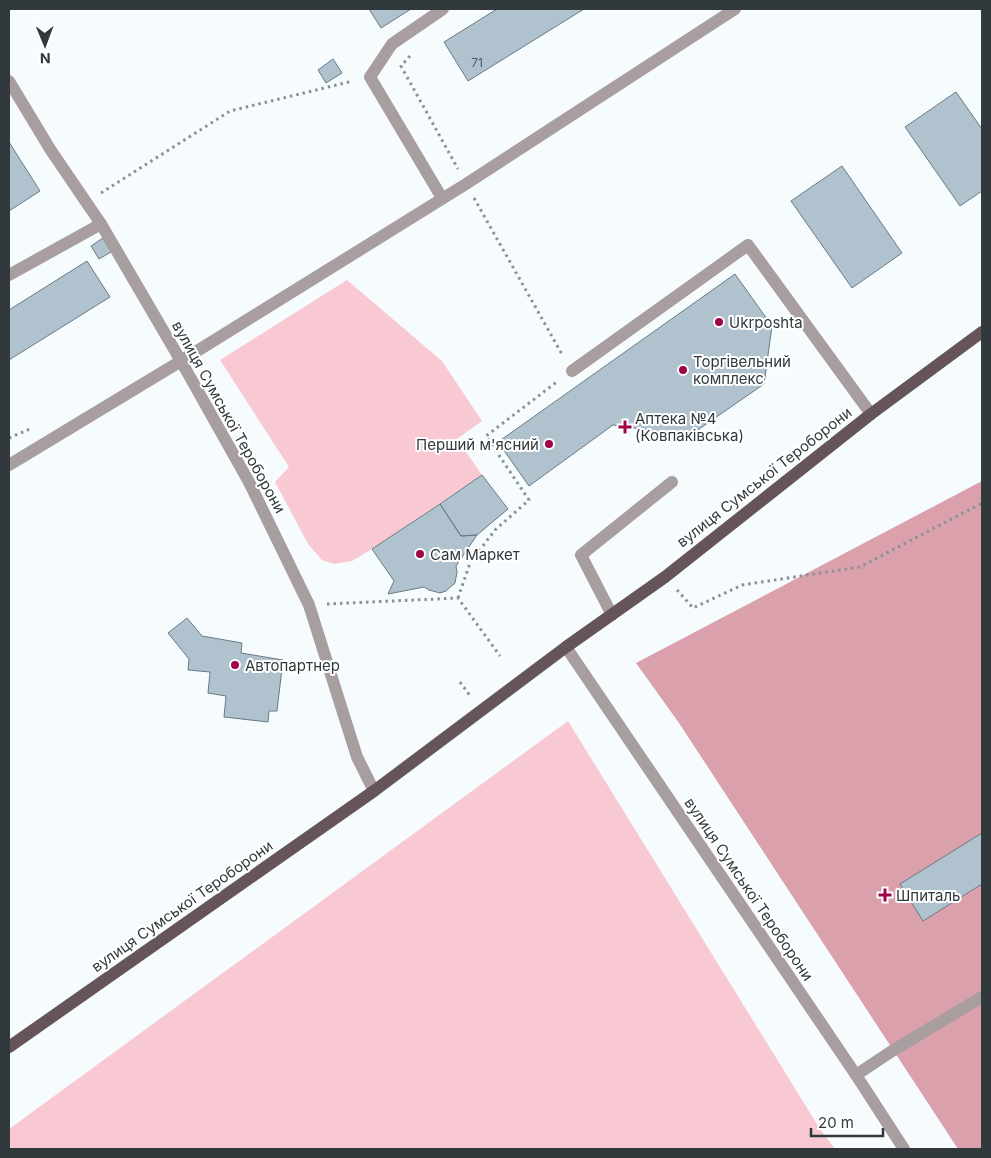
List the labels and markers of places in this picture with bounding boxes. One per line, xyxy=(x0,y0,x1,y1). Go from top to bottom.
place label: Ukrposhta xyxy=(729,313,803,332)
marker: Ukrposhta xyxy=(713,316,725,328)
place label: Торгівельний комплекс xyxy=(693,352,791,388)
marker: Торгівельний комплекс xyxy=(677,364,689,376)
place label: Аптека №4 (Ковпаківська) xyxy=(635,409,744,445)
marker: Аптека №4 (Ковпаківська) xyxy=(619,421,631,433)
place label: Перший м'ясний xyxy=(416,435,539,454)
marker: Перший м'ясний xyxy=(543,438,555,450)
place label: Сам Маркет xyxy=(430,545,520,564)
marker: Сам Маркет xyxy=(414,548,426,560)
place label: Автопартнер xyxy=(245,656,340,675)
marker: Автопартнер xyxy=(229,659,241,671)
place label: Шпиталь xyxy=(896,886,960,905)
marker: Шпиталь xyxy=(878,888,892,902)

